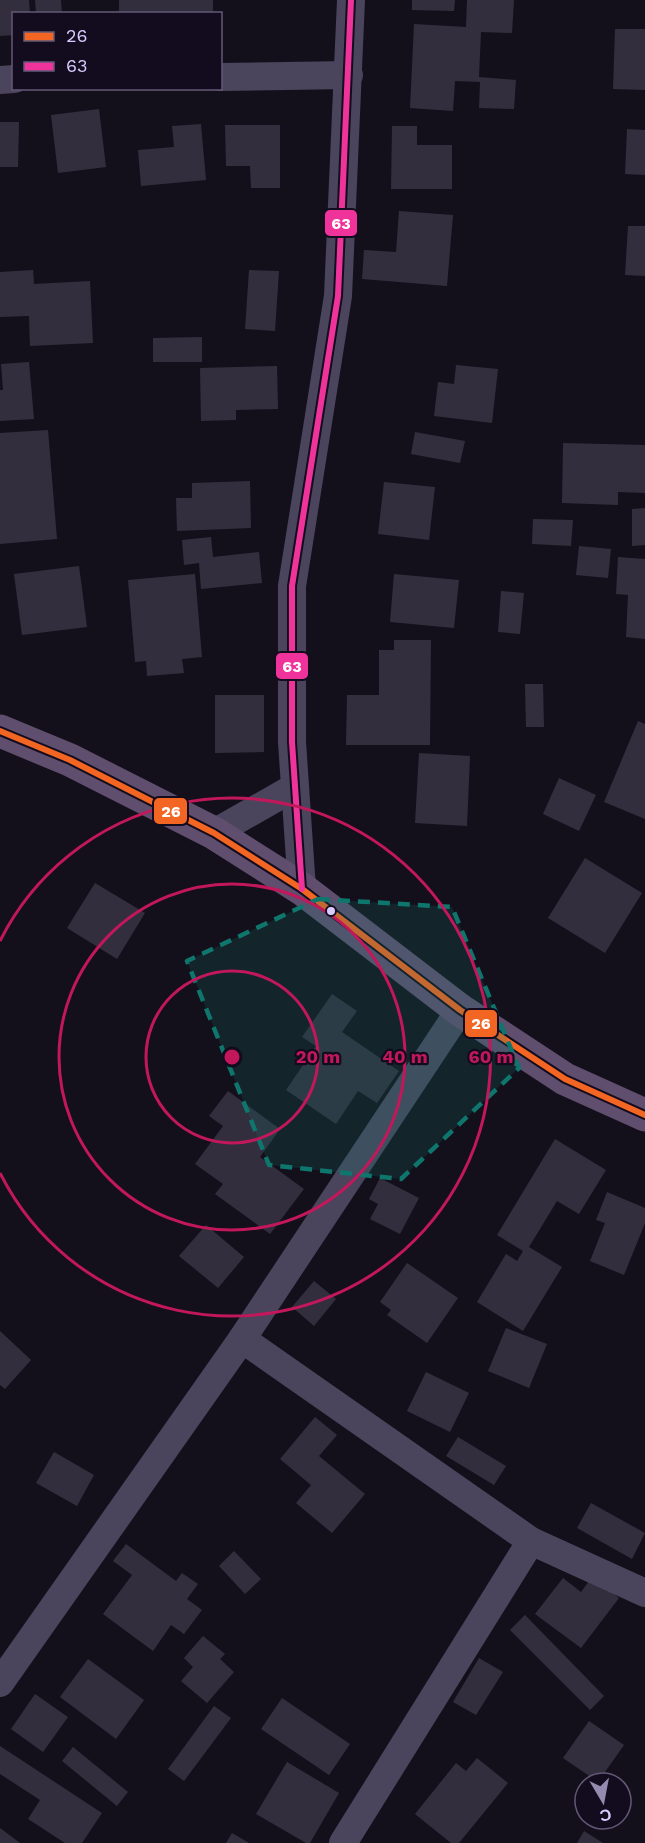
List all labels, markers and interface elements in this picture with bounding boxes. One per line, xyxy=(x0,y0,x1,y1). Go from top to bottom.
legend xyxy=(12,12,222,90)
text: 26 xyxy=(66,25,87,46)
text: 63 xyxy=(66,55,87,76)
line badge: 63 xyxy=(324,209,358,237)
text: 63 xyxy=(331,214,351,233)
line badge: 63 xyxy=(275,652,309,680)
text: 63 xyxy=(282,657,302,676)
line badge: 26 xyxy=(153,797,188,825)
text: 26 xyxy=(161,802,181,821)
unlabelled marker xyxy=(325,905,337,917)
line badge: 26 xyxy=(464,1009,498,1038)
text: 26 xyxy=(471,1014,491,1033)
text: 20 m xyxy=(296,1046,340,1067)
text: 40 m xyxy=(382,1046,428,1067)
text: 60 m xyxy=(469,1046,513,1067)
centre of rings xyxy=(222,1047,242,1067)
north arrow xyxy=(573,1771,633,1831)
text: С xyxy=(598,1805,613,1826)

